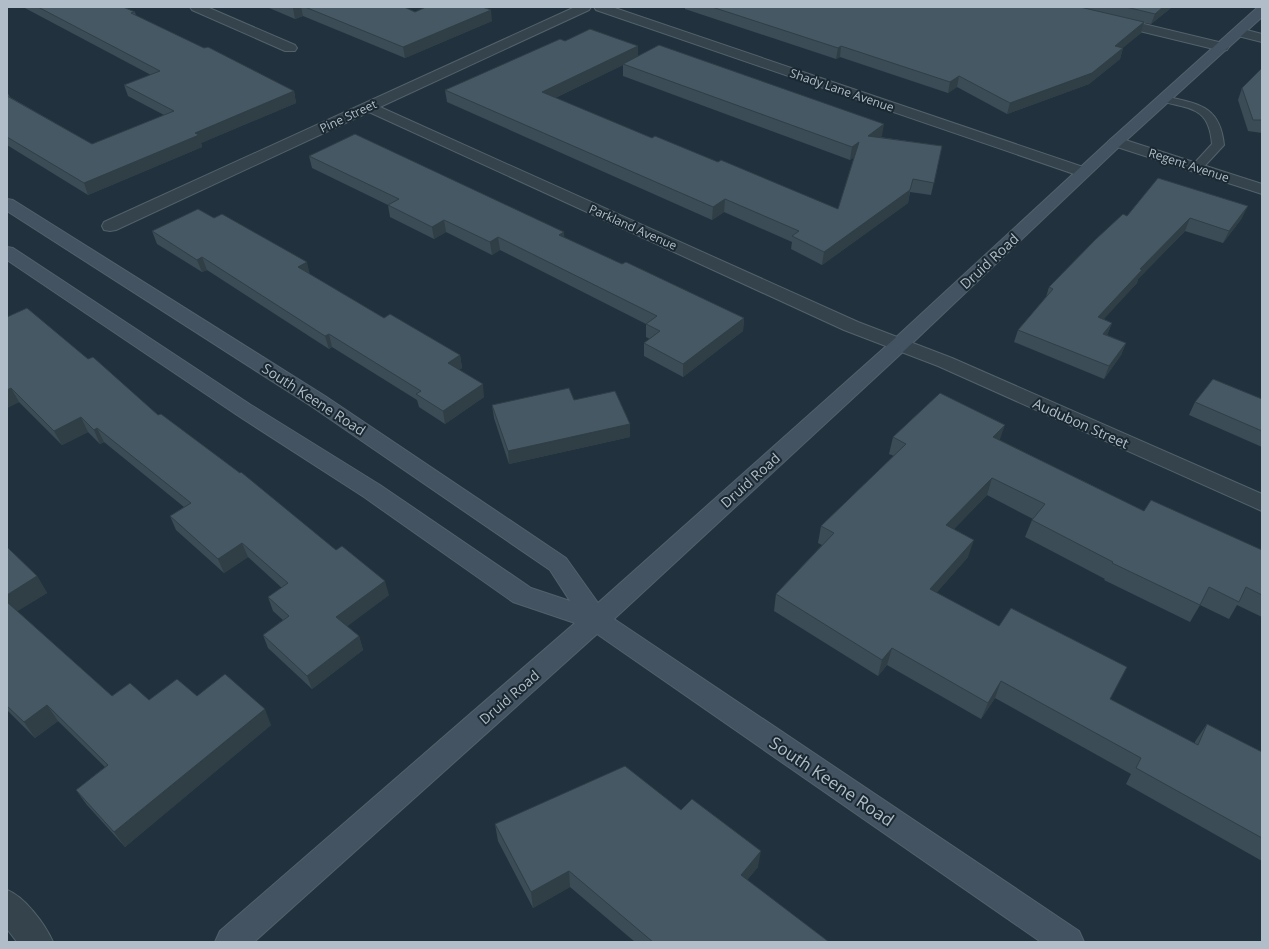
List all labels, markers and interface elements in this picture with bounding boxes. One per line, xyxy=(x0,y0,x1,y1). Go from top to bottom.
street label: Shady Lane Avenue xyxy=(788,64,897,116)
street label: Pine Street xyxy=(317,95,379,137)
street label: Regent Avenue xyxy=(1146,144,1232,186)
street label: Parkland Avenue xyxy=(586,200,680,254)
street label: Druid Road xyxy=(956,229,1022,293)
street label: South Keene Road xyxy=(259,358,369,440)
street label: Audubon Street xyxy=(1030,393,1132,453)
street label: Druid Road xyxy=(716,448,784,512)
street label: Druid Road xyxy=(475,666,543,728)
street label: South Keene Road xyxy=(765,731,899,831)

